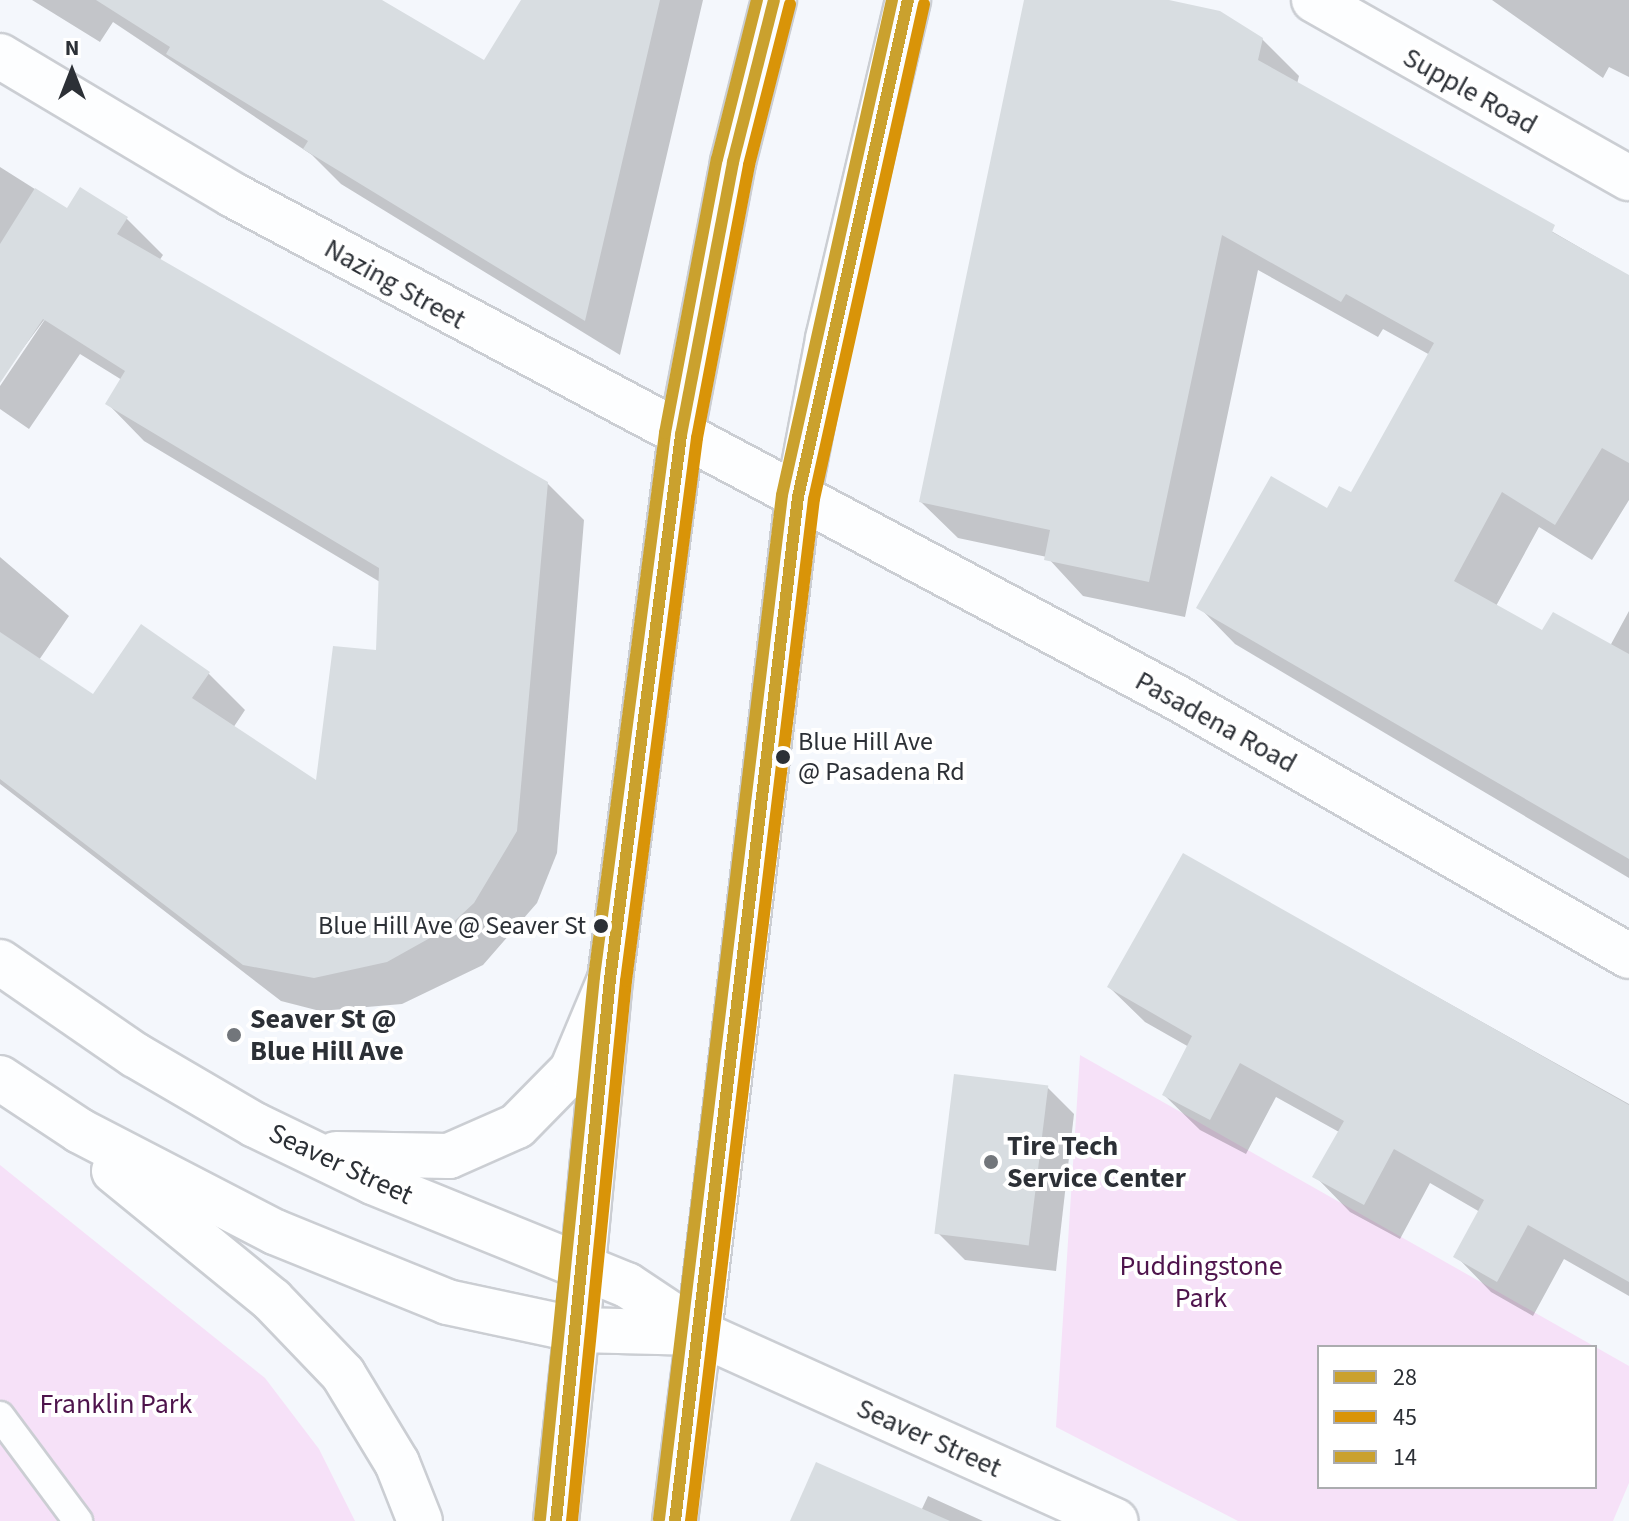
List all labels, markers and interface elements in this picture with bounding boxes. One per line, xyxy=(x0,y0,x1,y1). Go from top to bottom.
north arrow xyxy=(32,32,112,112)
text: N xyxy=(65,32,79,64)
street label: Supple Road xyxy=(1397,40,1543,142)
street label: Nazing Street xyxy=(319,231,471,337)
street label: Pasadena Road xyxy=(1130,664,1302,780)
place label: Blue Hill Ave @ Pasadena Rd xyxy=(798,726,965,788)
marker: Blue Hill Ave @ Pasadena Rd xyxy=(775,749,791,765)
place label: Blue Hill Ave @ Seaver St xyxy=(318,910,586,942)
marker: Blue Hill Ave @ Seaver St xyxy=(593,918,609,934)
place label: Seaver St @ Blue Hill Ave xyxy=(250,1002,404,1068)
marker: Seaver St @ Blue Hill Ave xyxy=(225,1026,243,1044)
street label: Seaver Street xyxy=(264,1116,418,1212)
place label: Tire Tech Service Center xyxy=(1007,1129,1186,1195)
marker: Tire Tech Service Center xyxy=(982,1153,1000,1171)
park label: Puddingstone Park xyxy=(1119,1249,1283,1315)
legend xyxy=(1317,1345,1597,1489)
text: 28 xyxy=(1393,1360,1417,1395)
park label: Franklin Park xyxy=(40,1387,192,1421)
street label: Seaver Street xyxy=(851,1391,1007,1485)
text: 45 xyxy=(1393,1400,1417,1435)
text: 14 xyxy=(1393,1440,1417,1475)

